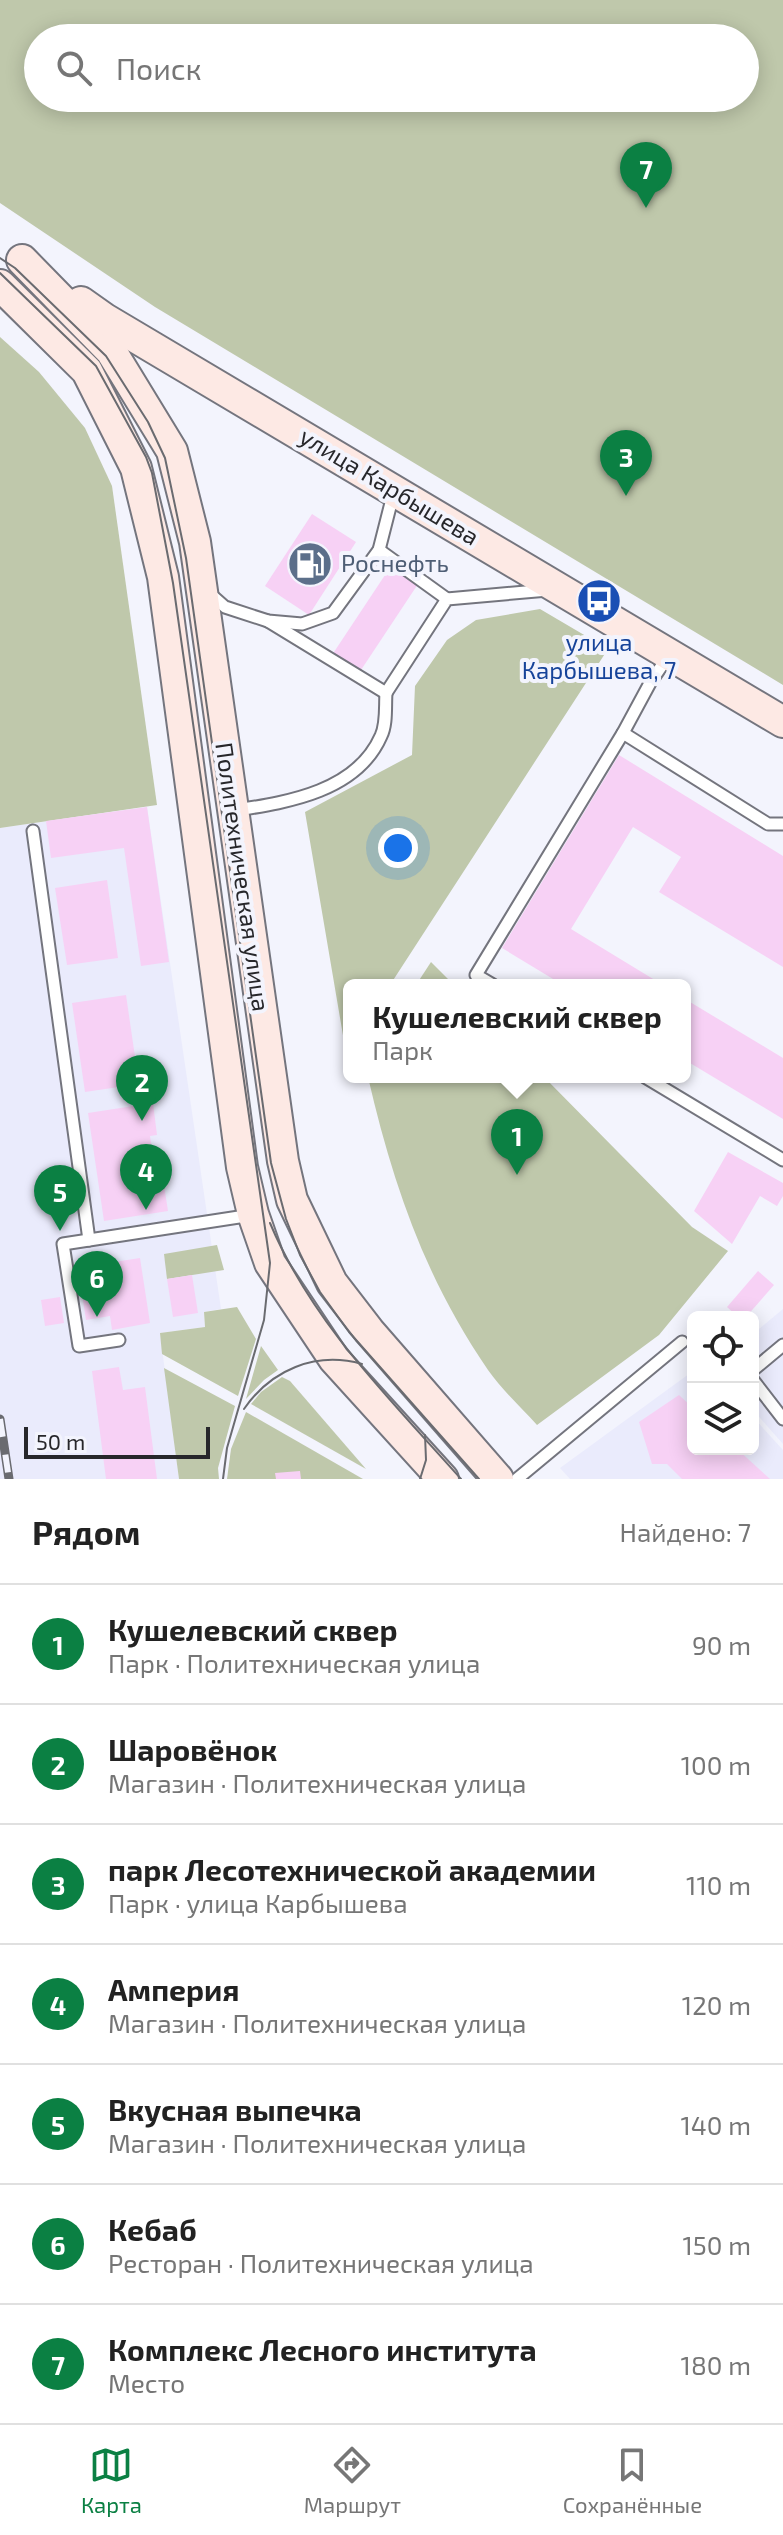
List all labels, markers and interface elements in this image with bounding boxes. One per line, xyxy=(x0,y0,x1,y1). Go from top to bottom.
search box xyxy=(24,24,759,112)
icon: search xyxy=(52,46,96,90)
text: Поиск xyxy=(116,50,202,86)
pin: 7 xyxy=(620,142,672,208)
street label: улица Карбышева xyxy=(294,421,485,552)
pin: 3 xyxy=(600,430,652,496)
fuel station icon: Роснефть xyxy=(286,540,334,588)
place label: Роснефть xyxy=(341,548,449,577)
bus stop icon: улица Карбышева, 7 xyxy=(575,577,623,625)
place label: улица Карбышева, 7 xyxy=(522,627,676,684)
street label: Политехническая улица xyxy=(209,740,277,1013)
your location xyxy=(378,828,418,868)
popup xyxy=(343,979,691,1083)
text: Кушелевский сквер xyxy=(372,998,662,1034)
text: Парк xyxy=(372,1034,433,1065)
pin: 2 xyxy=(116,1055,168,1121)
pin: 1 xyxy=(491,1109,543,1175)
pin: 4 xyxy=(120,1144,172,1210)
pin: 5 xyxy=(34,1165,86,1231)
pin: 6 xyxy=(71,1251,123,1317)
map controls xyxy=(687,1311,759,1455)
button: locate xyxy=(687,1311,759,1383)
button: layers xyxy=(687,1383,759,1455)
scale bar xyxy=(24,1423,210,1459)
text: 50 m xyxy=(36,1428,85,1454)
text: Рядом xyxy=(32,1511,140,1552)
text: Найдено: 7 xyxy=(620,1516,751,1547)
text: Кушелевский сквер xyxy=(108,1611,398,1647)
text: 1 xyxy=(52,1629,64,1660)
text: 90 m xyxy=(692,1629,751,1660)
text: Парк · Политехническая улица xyxy=(108,1647,480,1678)
text: Шаровёнок xyxy=(108,1731,277,1767)
text: 2 xyxy=(50,1749,66,1780)
text: 100 m xyxy=(681,1749,751,1780)
text: Магазин · Политехническая улица xyxy=(108,1767,526,1798)
text: парк Лесотехнической академии xyxy=(108,1851,596,1887)
text: 3 xyxy=(51,1869,65,1900)
text: 110 m xyxy=(686,1869,751,1900)
text: Парк · улица Карбышева xyxy=(108,1887,408,1918)
text: Амперия xyxy=(108,1971,239,2007)
text: 4 xyxy=(50,1989,66,2020)
text: 120 m xyxy=(682,1989,751,2020)
text: Магазин · Политехническая улица xyxy=(108,2007,526,2038)
text: Вкусная выпечка xyxy=(108,2091,362,2127)
text: 5 xyxy=(51,2109,65,2140)
text: 140 m xyxy=(680,2109,751,2140)
text: Магазин · Политехническая улица xyxy=(108,2127,526,2158)
text: Кебаб xyxy=(108,2211,197,2247)
text: 6 xyxy=(50,2229,66,2260)
text: 150 m xyxy=(682,2229,751,2260)
text: Ресторан · Политехническая улица xyxy=(108,2247,534,2278)
text: Комплекс Лесного института xyxy=(108,2331,537,2367)
text: 7 xyxy=(51,2349,65,2380)
text: 180 m xyxy=(681,2349,751,2380)
text: Место xyxy=(108,2367,185,2398)
tab: Карта xyxy=(81,2443,142,2517)
tab: Маршрут xyxy=(304,2443,401,2517)
tab: Сохранённые xyxy=(563,2443,702,2517)

